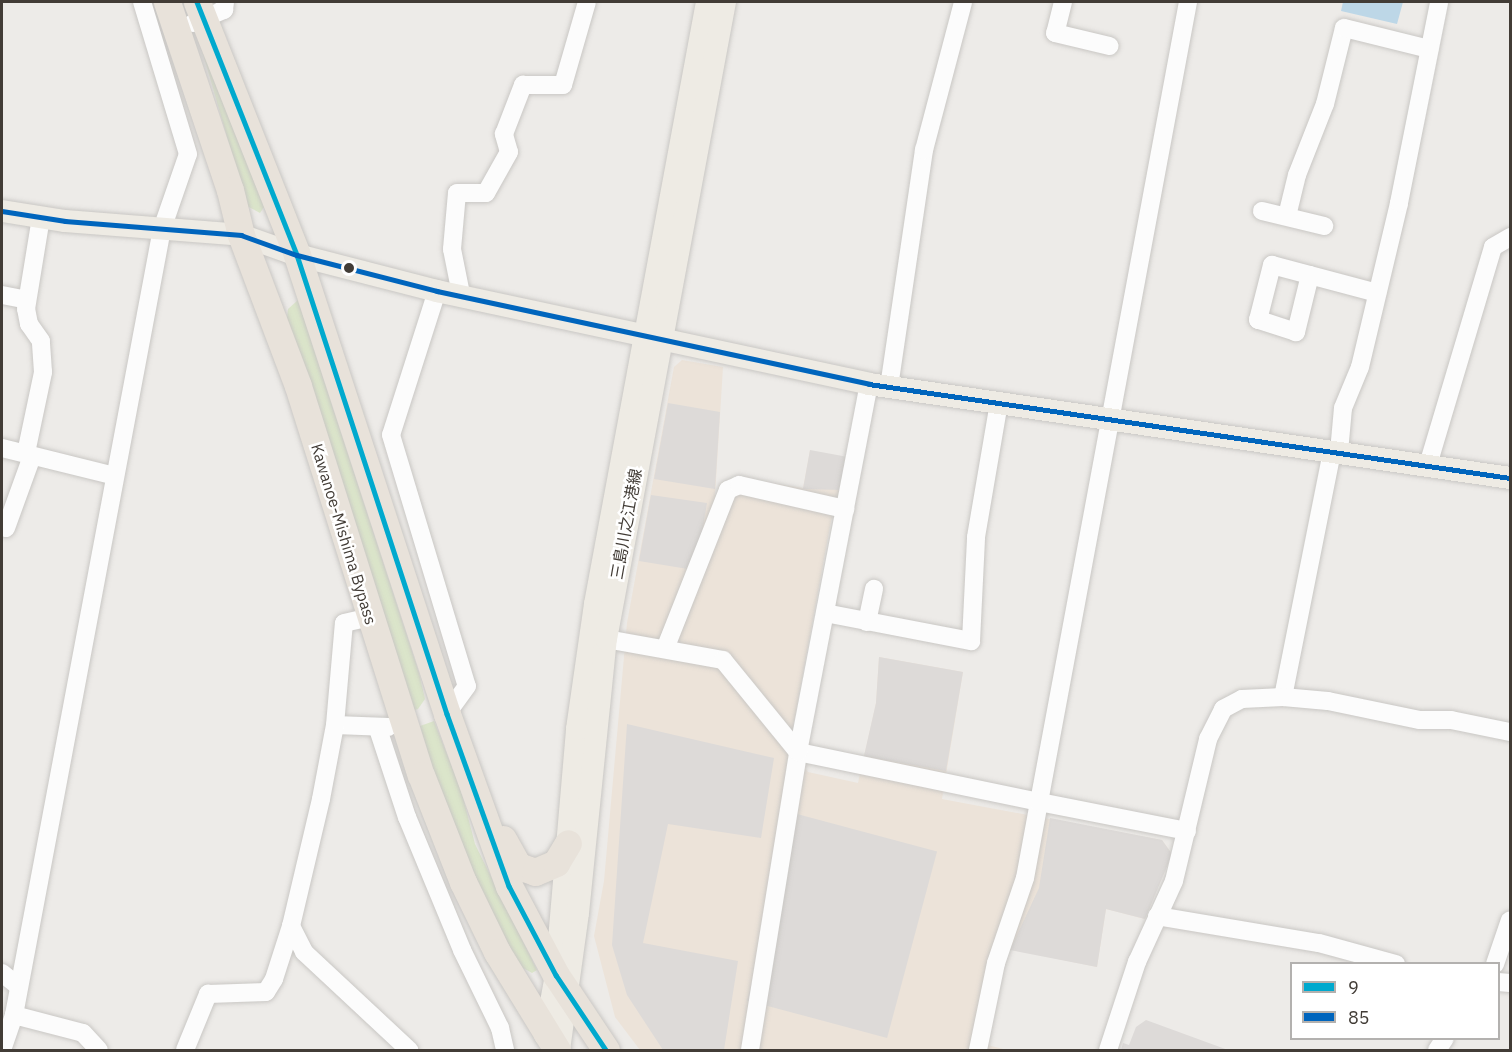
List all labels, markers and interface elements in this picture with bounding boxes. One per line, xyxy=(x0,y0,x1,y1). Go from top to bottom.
unlabelled marker xyxy=(343,262,355,274)
street label: Kawanoe-Mishima Bypass xyxy=(307,441,381,627)
street label: 三島川之江港線 xyxy=(607,467,645,581)
legend xyxy=(1290,962,1500,1040)
text: 9 xyxy=(1348,976,1359,999)
text: 85 xyxy=(1348,1006,1370,1029)

